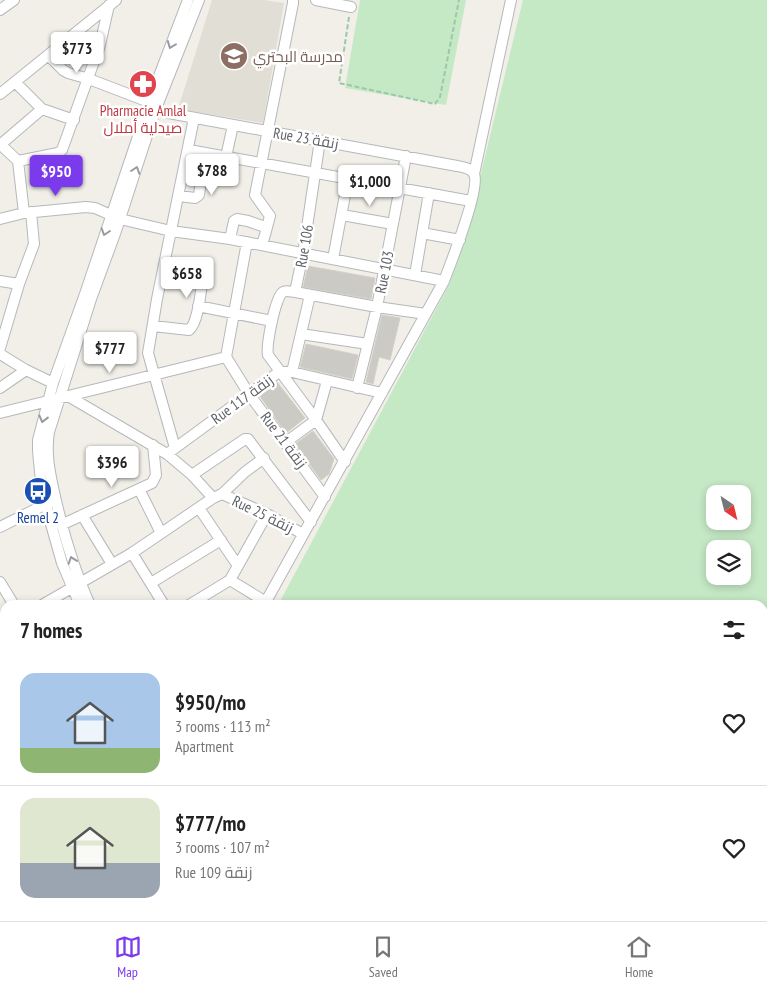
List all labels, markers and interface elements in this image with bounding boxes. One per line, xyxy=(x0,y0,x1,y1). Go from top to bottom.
pin: $773 xyxy=(47,32,107,74)
text: $773 xyxy=(62,38,92,58)
one-way arrow xyxy=(166,41,176,49)
school or university icon: مدرسة البحتري xyxy=(219,41,249,71)
place label: مدرسة البحتري xyxy=(253,47,343,69)
pharmacy icon: Pharmacie Amlal صيدلية أملال xyxy=(128,69,158,99)
place label: Pharmacie Amlal صيدلية أملال xyxy=(100,101,187,137)
street label: Rue 23 زنقة xyxy=(272,123,340,153)
pin: $950 xyxy=(26,154,86,197)
pin: $788 xyxy=(182,154,242,196)
text: $788 xyxy=(197,160,227,180)
text: $950 xyxy=(41,161,71,181)
pin: $1,000 xyxy=(329,164,411,207)
one-way arrow xyxy=(130,167,140,175)
text: $1,000 xyxy=(349,171,391,191)
street label: Rue 106 xyxy=(291,223,317,269)
one-way arrow xyxy=(101,227,111,235)
street label: Rue 103 xyxy=(371,249,397,295)
pin: $658 xyxy=(157,256,217,299)
text: $658 xyxy=(172,263,202,283)
pin: $777 xyxy=(80,332,140,374)
text: $777 xyxy=(95,338,125,358)
street label: Rue 117 زنقة xyxy=(207,370,277,428)
street label: Rue 21 زنقة xyxy=(257,408,311,472)
one-way arrow xyxy=(38,415,49,424)
pin: $396 xyxy=(82,446,142,488)
text: $396 xyxy=(97,452,127,472)
bus stop icon: Remel 2 xyxy=(23,476,53,506)
north arrow xyxy=(706,485,751,530)
map controls xyxy=(706,485,751,585)
street label: Rue 25 زنقة xyxy=(229,491,297,537)
place label: Remel 2 xyxy=(17,508,59,527)
button: layers xyxy=(706,540,751,585)
one-way arrow xyxy=(67,556,77,565)
icon: filters xyxy=(720,616,748,644)
text: 7 homes xyxy=(20,617,82,644)
text: $950/mo xyxy=(175,689,246,716)
icon: home xyxy=(60,693,120,753)
icon: heart xyxy=(720,709,748,737)
text: 3 rooms · 113 m² xyxy=(175,716,271,736)
text: Apartment xyxy=(175,736,234,756)
text: $777/mo xyxy=(175,810,246,837)
icon: home xyxy=(60,818,120,878)
icon: heart xyxy=(720,834,748,862)
text: 3 rooms · 107 m² xyxy=(175,837,270,857)
text: Rue 109 زنقة xyxy=(175,862,253,882)
tab: Map xyxy=(114,933,142,981)
tab: Saved xyxy=(369,933,398,981)
tab: Home xyxy=(625,933,653,981)

